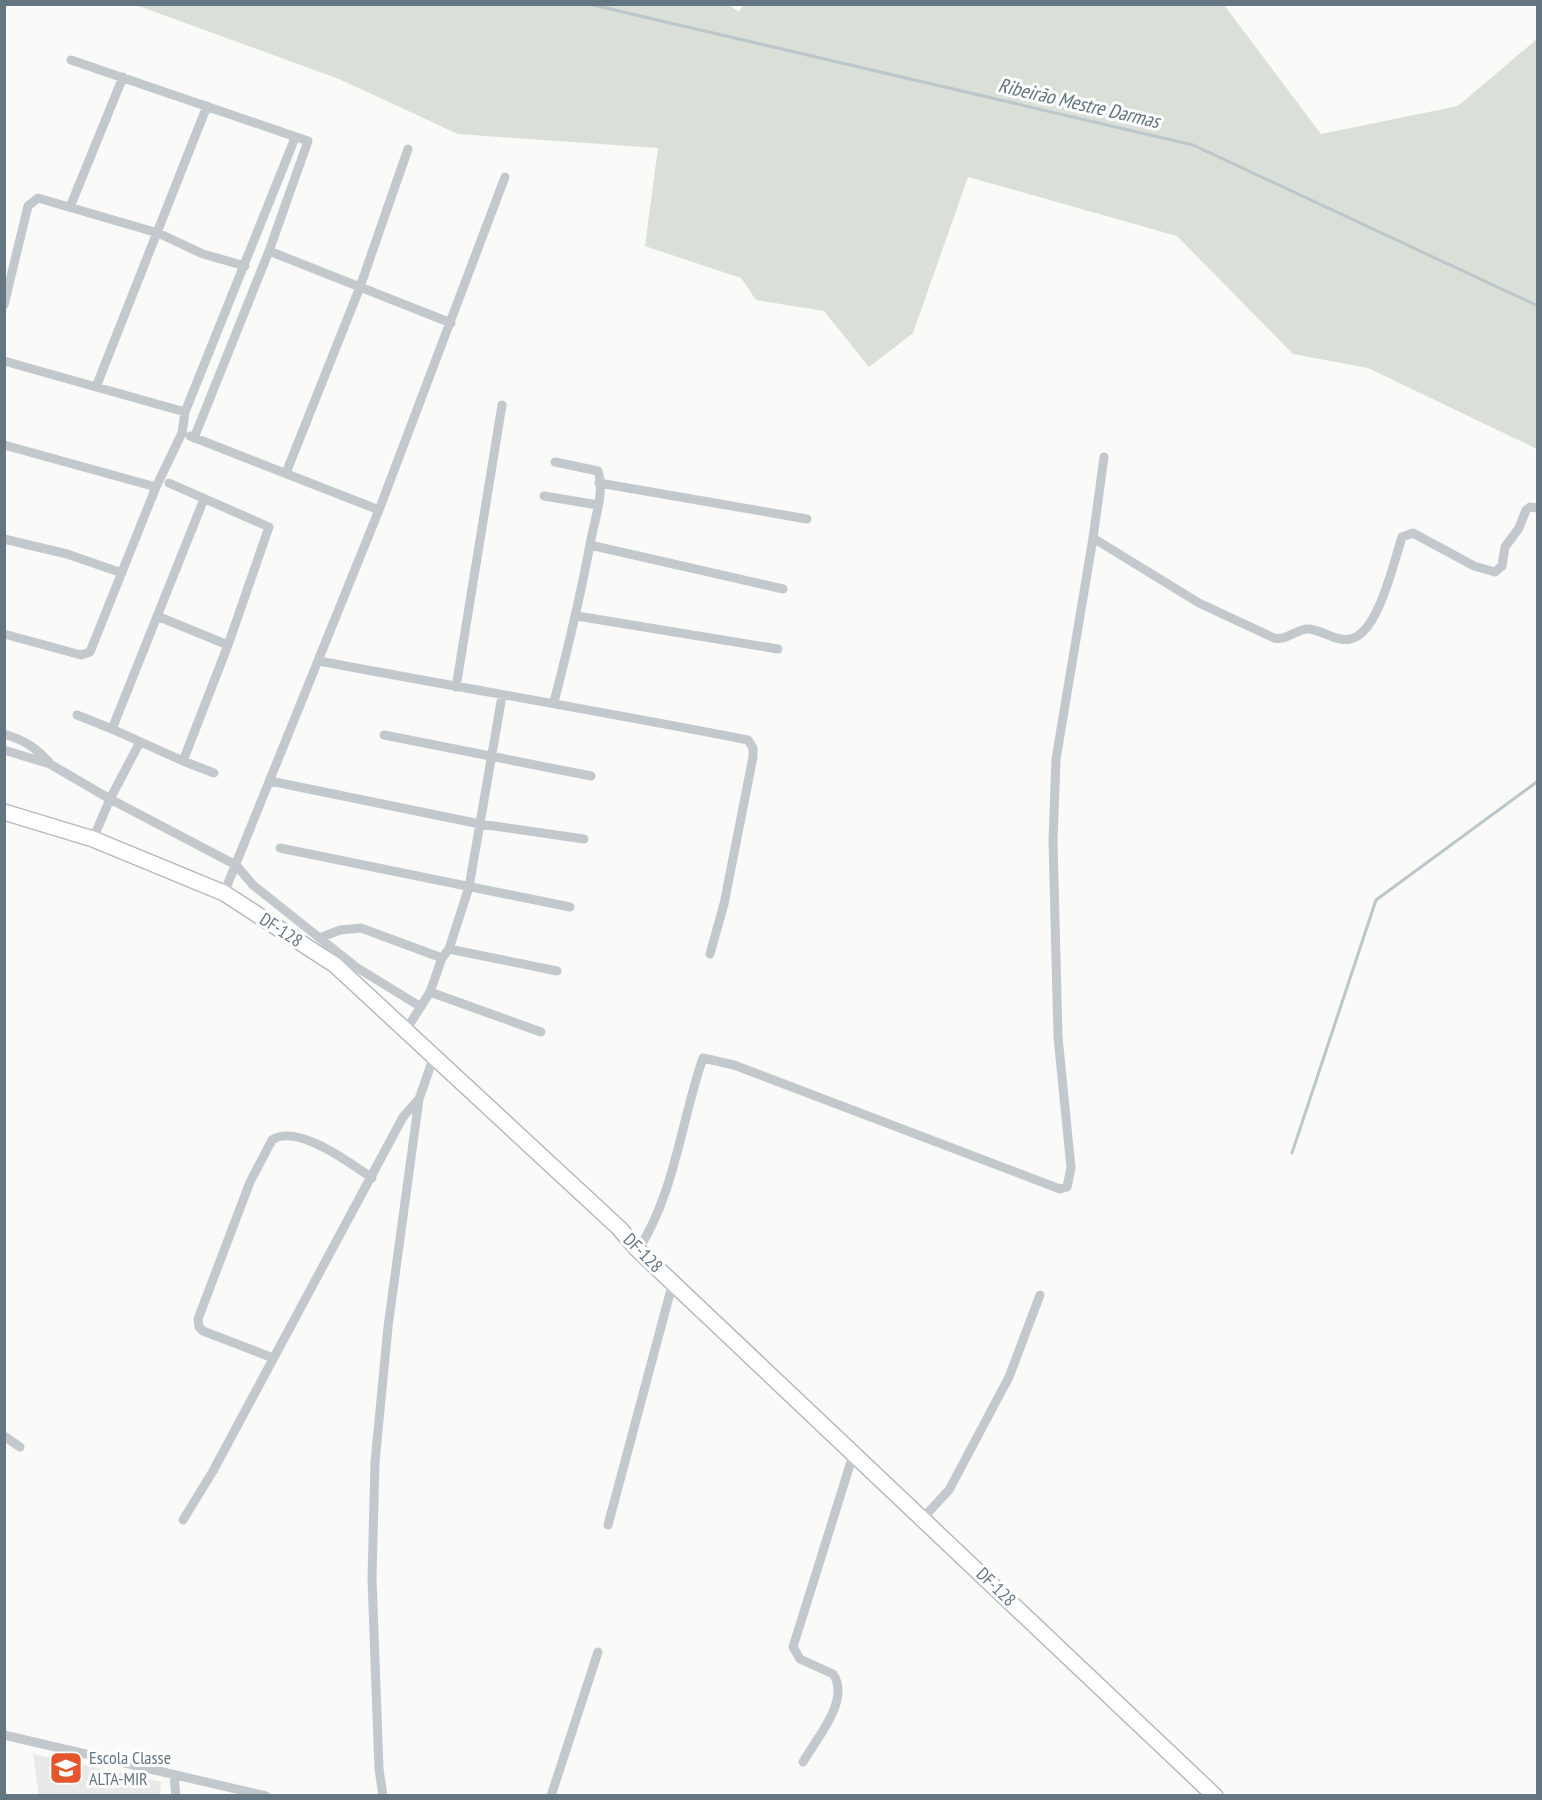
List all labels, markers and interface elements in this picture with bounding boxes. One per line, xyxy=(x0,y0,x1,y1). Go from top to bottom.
water label: Ribeirão Mestre Darmas xyxy=(996,72,1164,135)
street label: DF-128 xyxy=(256,907,307,952)
street label: DF-128 xyxy=(619,1228,668,1277)
street label: DF-128 xyxy=(972,1562,1021,1611)
place label: Escola Classe ALTA-MIR xyxy=(89,1746,171,1790)
school or university icon: Escola Classe ALTA-MIR xyxy=(48,1750,84,1786)

